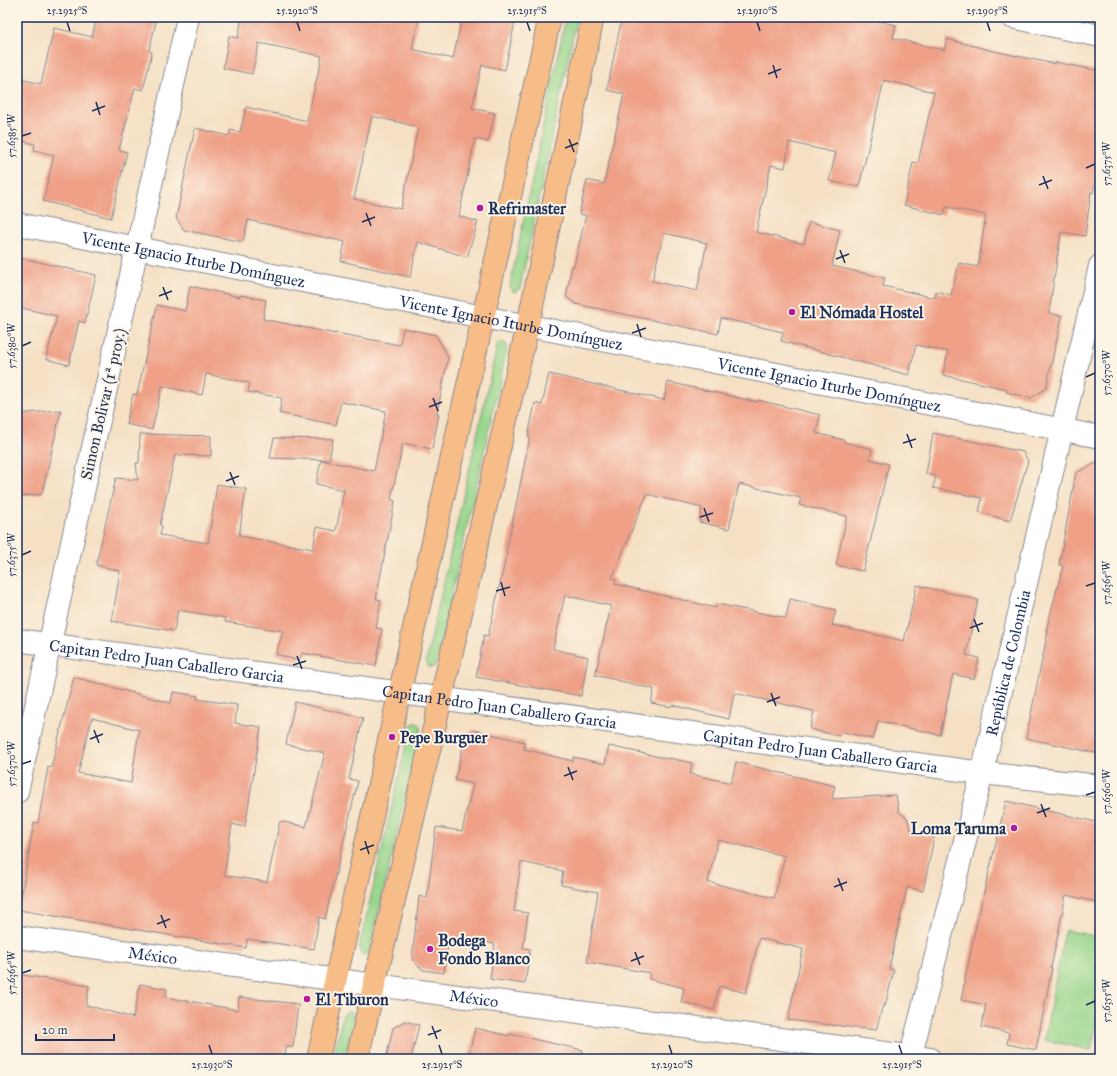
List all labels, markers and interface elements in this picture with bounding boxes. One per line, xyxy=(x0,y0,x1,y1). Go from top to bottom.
text: 25.2925°S xyxy=(47,5,88,17)
text: 25.2920°S xyxy=(276,5,318,17)
text: 25.2915°S xyxy=(507,5,547,17)
text: 25.2910°S xyxy=(737,5,778,17)
text: 25.2905°S xyxy=(966,5,1008,17)
text: 57.6385°W xyxy=(6,113,18,158)
text: 57.6375°W xyxy=(1101,141,1113,186)
place label: Refrimaster xyxy=(488,199,567,218)
marker: Refrimaster xyxy=(475,203,485,213)
street label: Vicente Ignacio Iturbe Domínguez xyxy=(79,227,308,291)
street label: Vicente Ignacio Iturbe Domínguez xyxy=(397,291,625,354)
place label: El Nómada Hostel xyxy=(800,303,924,322)
marker: El Nómada Hostel xyxy=(787,307,797,317)
text: 57.6380°W xyxy=(6,323,18,369)
street label: Simon Bolivar (1ª proy.) xyxy=(76,326,131,482)
text: 57.6370°W xyxy=(1101,350,1113,396)
street label: Vicente Ignacio Iturbe Domínguez xyxy=(715,353,943,416)
text: 57.6375°W xyxy=(6,532,18,577)
text: 57.6365°W xyxy=(1101,561,1113,605)
street label: República de Colombia xyxy=(981,588,1034,738)
street label: Capitan Pedro Juan Caballero Garcia xyxy=(48,635,285,686)
street label: Capitan Pedro Juan Caballero Garcia xyxy=(381,681,618,732)
street label: Capitan Pedro Juan Caballero Garcia xyxy=(702,725,939,776)
place label: Pepe Burguer xyxy=(400,728,488,748)
marker: Pepe Burguer xyxy=(387,732,397,742)
text: 57.6370°W xyxy=(6,741,18,787)
text: 57.6360°W xyxy=(1101,769,1113,815)
place label: Loma Taruma xyxy=(911,819,1007,838)
marker: Loma Taruma xyxy=(1009,823,1019,833)
place label: Bodega Fondo Blanco xyxy=(438,931,530,968)
street label: México xyxy=(127,942,179,968)
marker: Bodega Fondo Blanco xyxy=(425,944,435,954)
text: 57.6365°W xyxy=(6,951,18,995)
text: 57.6355°W xyxy=(1101,979,1113,1023)
street label: México xyxy=(448,985,500,1011)
place label: El Tiburon xyxy=(315,990,389,1009)
marker: El Tiburon xyxy=(302,994,312,1004)
scale bar xyxy=(36,1016,114,1042)
text: 20 m xyxy=(42,1023,68,1037)
text: 25.2930°S xyxy=(192,1059,233,1071)
text: 25.2925°S xyxy=(422,1059,463,1071)
text: 25.2920°S xyxy=(651,1059,693,1071)
text: 25.2915°S xyxy=(882,1059,922,1071)

